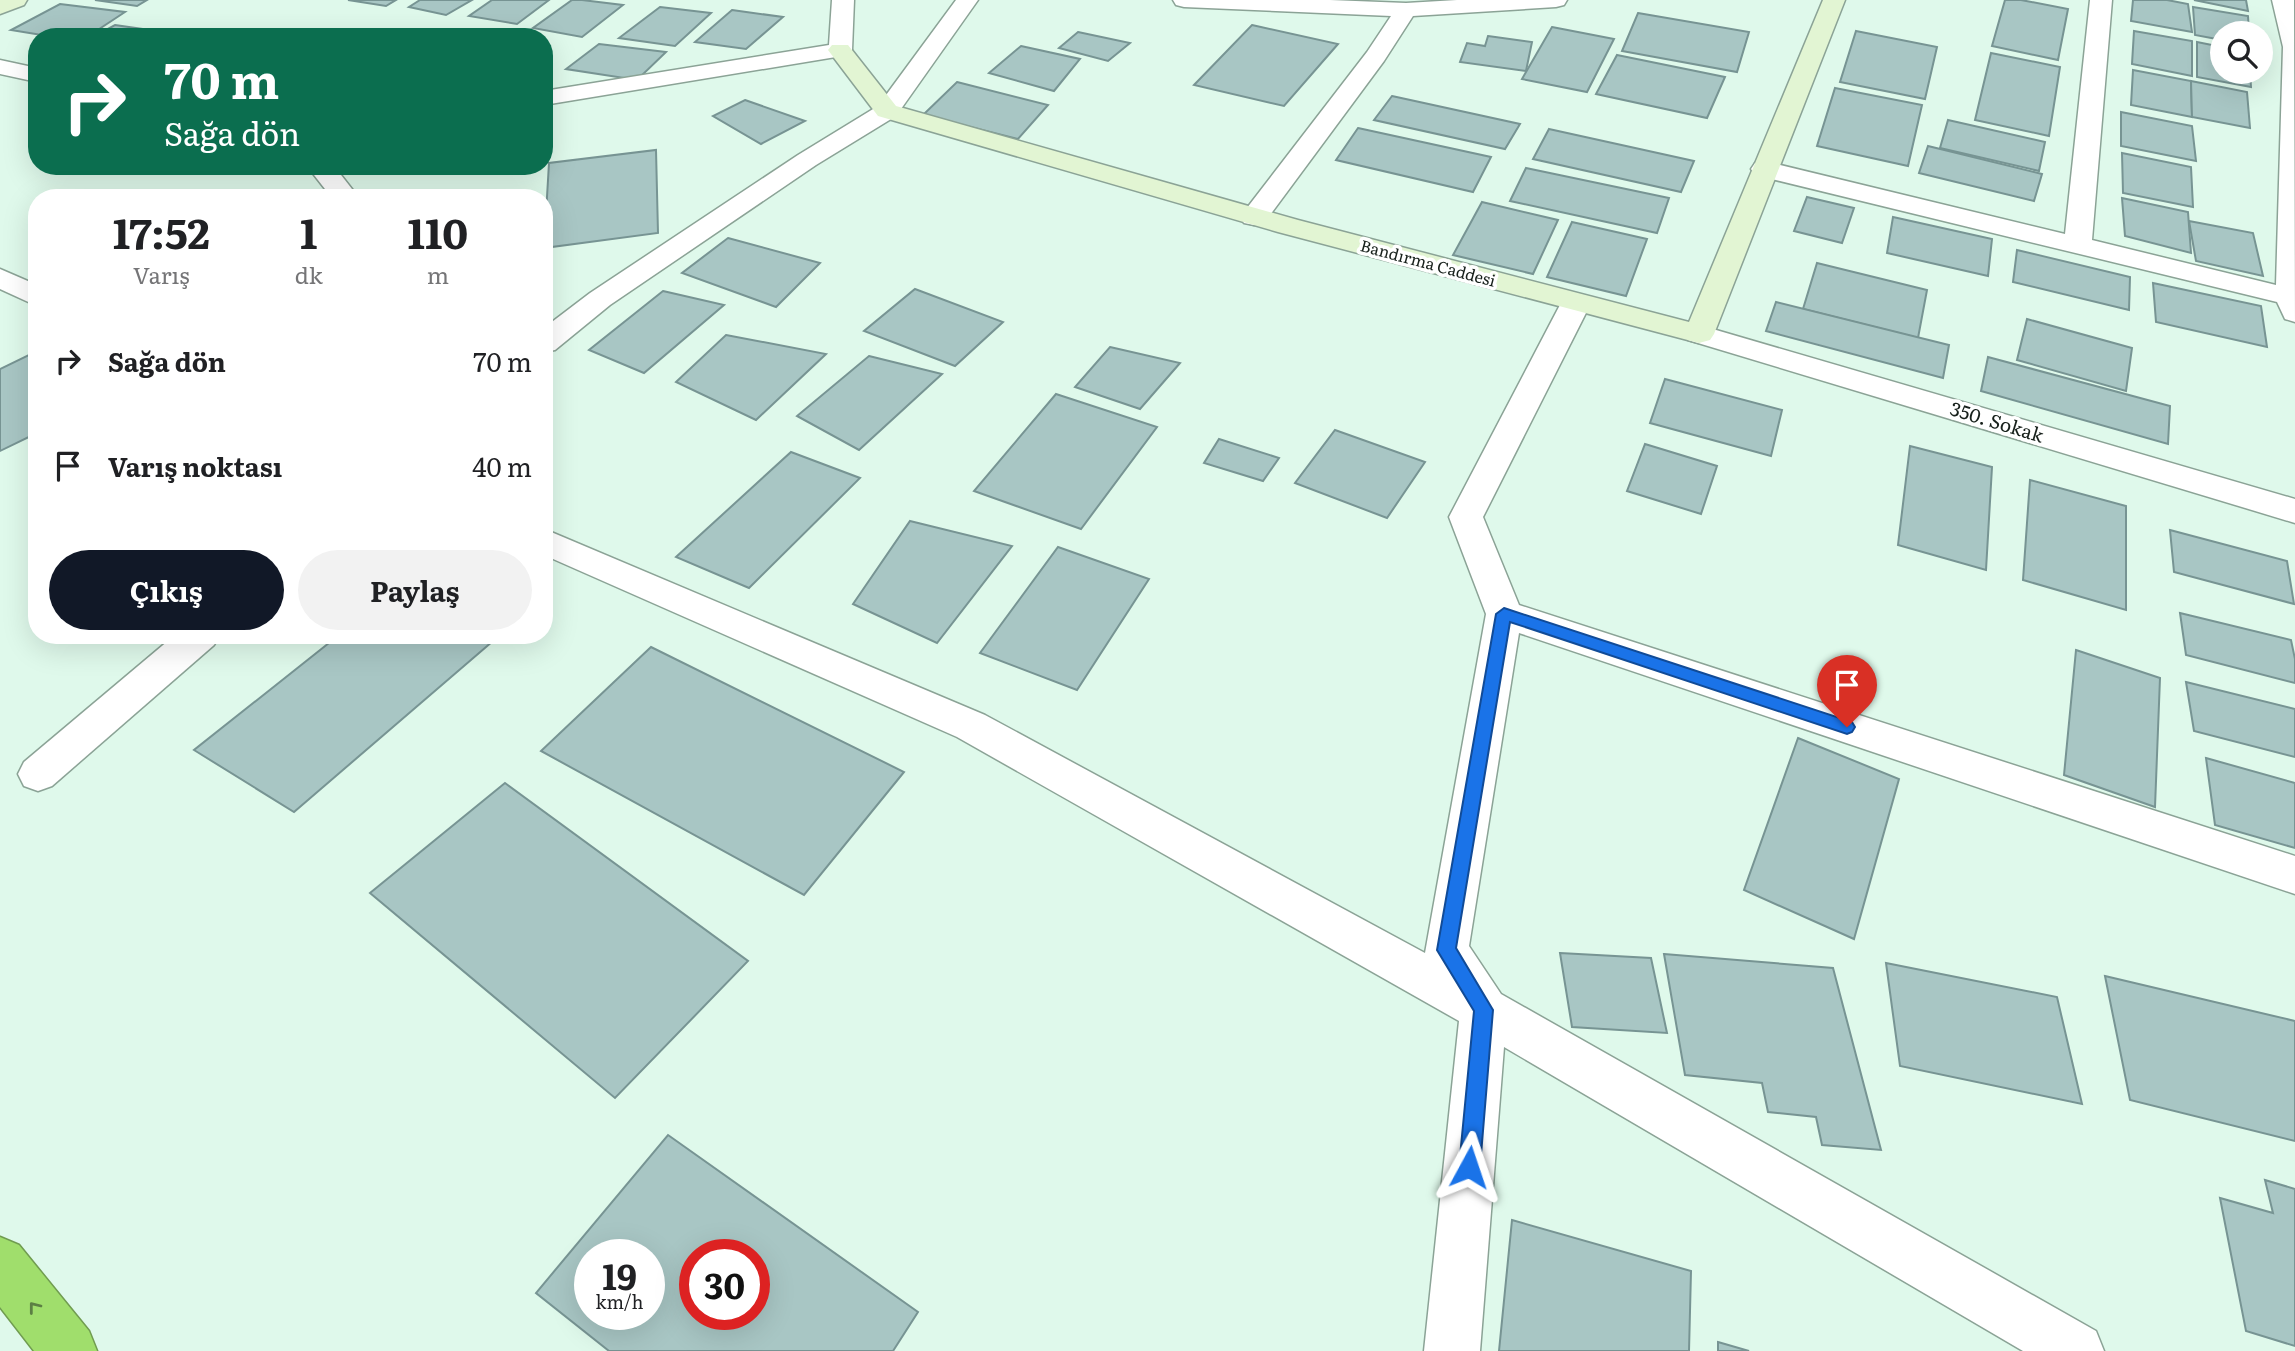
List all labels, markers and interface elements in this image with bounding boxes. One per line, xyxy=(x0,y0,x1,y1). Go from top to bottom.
map controls xyxy=(2210,21,2273,84)
button: search xyxy=(2210,21,2273,84)
text: 70 m xyxy=(164,41,279,114)
icon: right xyxy=(49,56,140,147)
text: Sağa dön xyxy=(164,108,300,156)
text: 17:52 xyxy=(113,200,210,262)
text: 1 xyxy=(300,200,317,262)
text: 110 xyxy=(408,200,468,262)
street label: Bandırma Caddesi xyxy=(1358,232,1498,292)
text: Varış xyxy=(133,257,190,291)
text: dk xyxy=(295,257,323,291)
text: m xyxy=(427,257,449,291)
text: Sağa dön xyxy=(108,341,226,380)
text: 70 m xyxy=(473,341,532,380)
icon: right xyxy=(49,342,87,380)
street label: 350. Sokak xyxy=(1947,394,2048,449)
text: Varış noktası xyxy=(108,446,282,485)
text: 40 m xyxy=(472,446,532,485)
icon: arrive xyxy=(49,447,87,485)
button: Çıkış xyxy=(49,550,284,630)
button: Paylaş xyxy=(298,550,532,630)
pin xyxy=(1817,655,1877,727)
icon: arrive xyxy=(1828,666,1866,704)
position arrow xyxy=(1432,1130,1506,1204)
speed limit sign: 30 xyxy=(679,1239,770,1330)
text: 19 xyxy=(602,1249,637,1301)
text: km/h xyxy=(596,1288,643,1315)
one-way arrow xyxy=(30,1303,43,1315)

